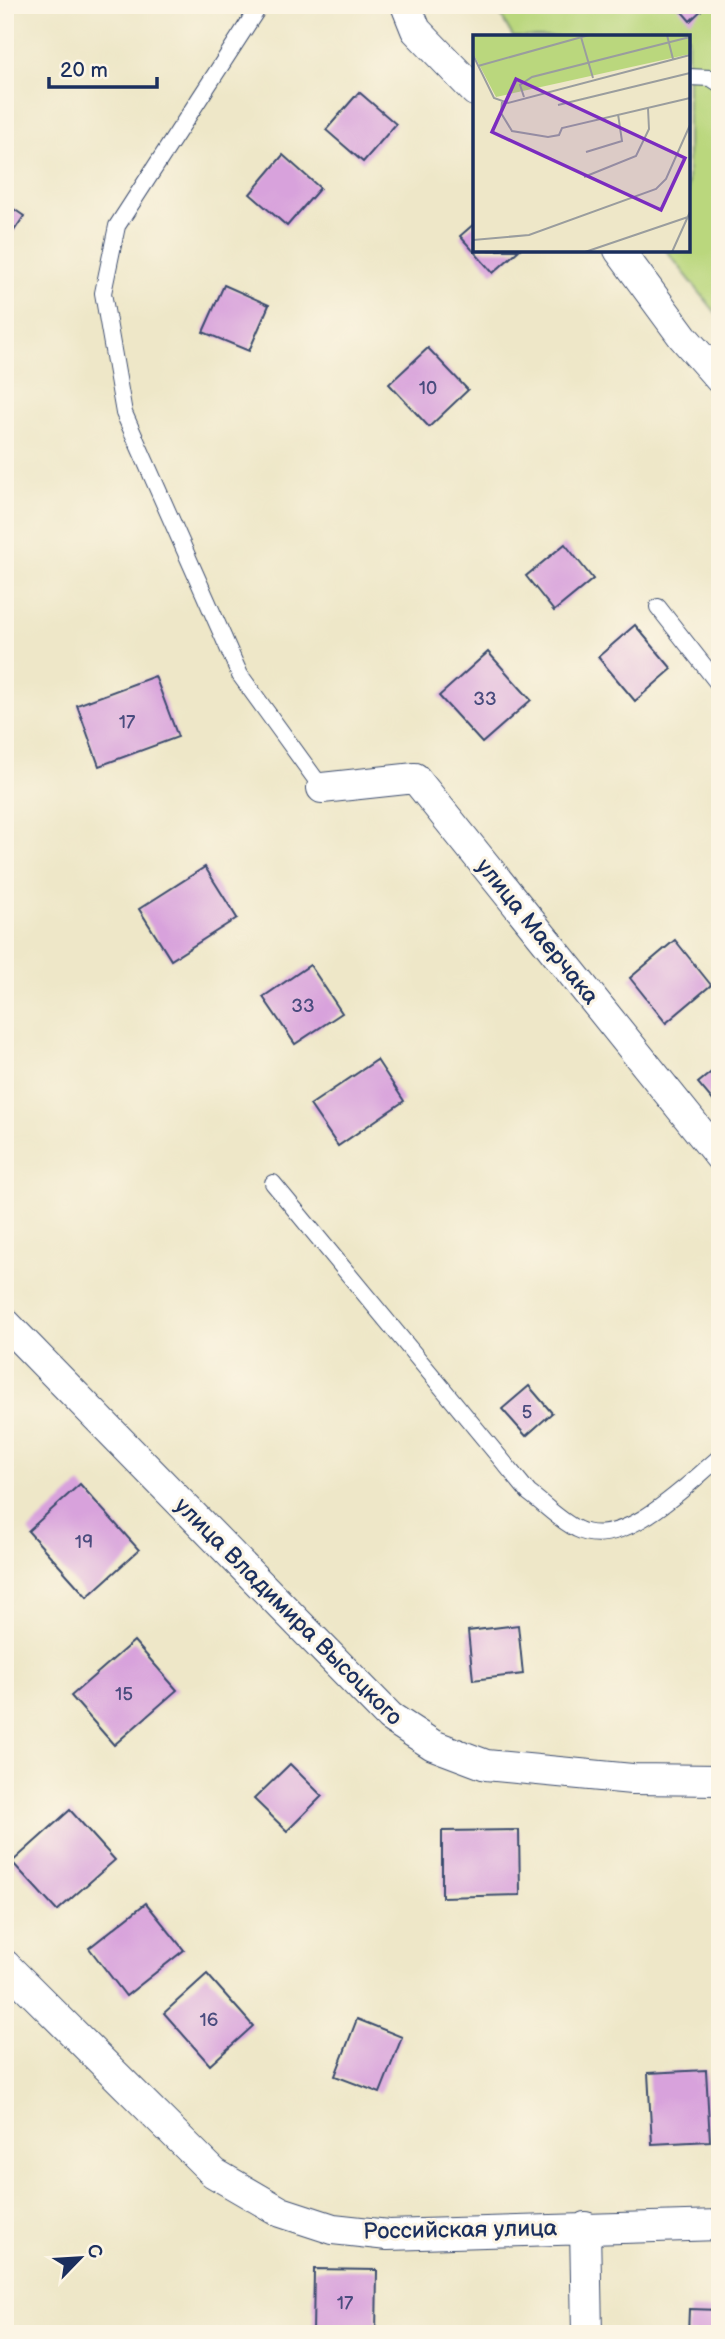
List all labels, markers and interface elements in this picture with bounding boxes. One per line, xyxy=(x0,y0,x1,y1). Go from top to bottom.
inset map xyxy=(473,35,690,252)
scale bar xyxy=(49,46,158,90)
text: 20 m xyxy=(60,58,108,83)
house number: 10 xyxy=(419,377,437,400)
house number: 33 xyxy=(473,688,497,711)
house number: 17 xyxy=(119,711,136,734)
street label: улица Маерчака xyxy=(470,853,605,1010)
house number: 33 xyxy=(291,995,315,1018)
house number: 5 xyxy=(522,1401,533,1424)
street label: улица Владимира Высоцкого xyxy=(168,1492,408,1732)
house number: 19 xyxy=(75,1531,93,1554)
house number: 15 xyxy=(115,1683,133,1706)
house number: 16 xyxy=(200,2009,218,2032)
street label: Российская улица xyxy=(363,2214,558,2246)
north arrow xyxy=(46,2224,116,2294)
text: С xyxy=(81,2241,107,2262)
house number: 17 xyxy=(337,2292,354,2315)

